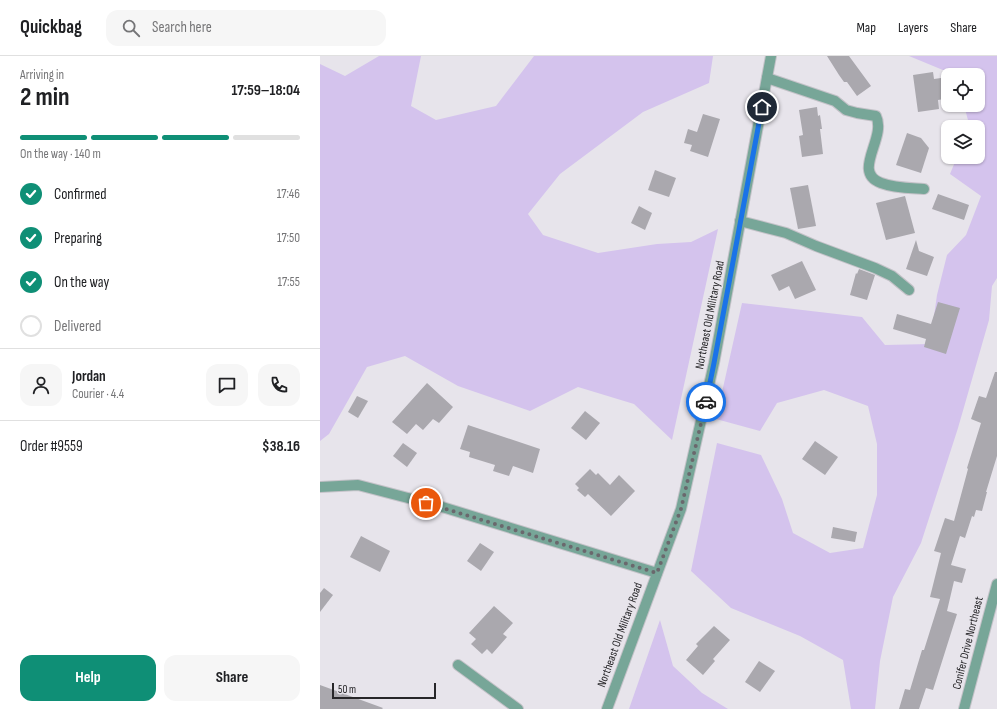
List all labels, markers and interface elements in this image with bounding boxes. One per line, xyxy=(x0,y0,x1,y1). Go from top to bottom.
search box xyxy=(106,10,386,46)
text: Quickbag xyxy=(20,16,82,39)
icon: search xyxy=(120,17,142,39)
text: Search here xyxy=(152,18,212,37)
text: Map xyxy=(856,19,876,36)
text: Layers xyxy=(898,19,928,36)
text: Share xyxy=(950,19,977,36)
text: Arriving in xyxy=(20,67,64,83)
map controls xyxy=(941,68,985,164)
button: locate xyxy=(941,68,985,112)
text: 17:59–18:04 xyxy=(232,81,300,100)
text: 2 min xyxy=(20,82,70,113)
pin xyxy=(745,90,779,124)
icon: home xyxy=(751,96,773,118)
button: layers xyxy=(941,120,985,164)
text: On the way · 140 m xyxy=(20,146,101,162)
icon: check xyxy=(20,183,42,205)
text: Confirmed xyxy=(54,185,107,204)
text: 17:46 xyxy=(277,186,300,202)
icon: check xyxy=(20,227,42,249)
text: Preparing xyxy=(54,229,102,248)
text: 17:50 xyxy=(277,230,300,246)
street label: Northeast Old Military Road xyxy=(692,259,728,371)
icon: check xyxy=(20,271,42,293)
text: On the way xyxy=(54,273,109,292)
text: 17:55 xyxy=(277,274,300,290)
text: Delivered xyxy=(54,317,101,336)
button: person xyxy=(20,364,62,406)
button: chat xyxy=(206,364,248,406)
button: phone xyxy=(258,364,300,406)
text: Jordan xyxy=(72,367,106,386)
courier xyxy=(686,382,726,422)
text: Courier · 4.4 xyxy=(72,386,124,402)
icon: car xyxy=(695,391,717,413)
text: Order #9559 xyxy=(20,437,83,456)
text: $38.16 xyxy=(262,437,300,456)
pin xyxy=(409,486,443,520)
icon: bag xyxy=(415,492,437,514)
street label: Northeast Old Military Road xyxy=(594,581,646,689)
street label: Conifer Drive Northeast xyxy=(949,595,987,691)
button: Help xyxy=(20,655,156,701)
button: Share xyxy=(164,655,300,701)
scale bar xyxy=(332,681,436,700)
text: 50 m xyxy=(338,683,356,696)

